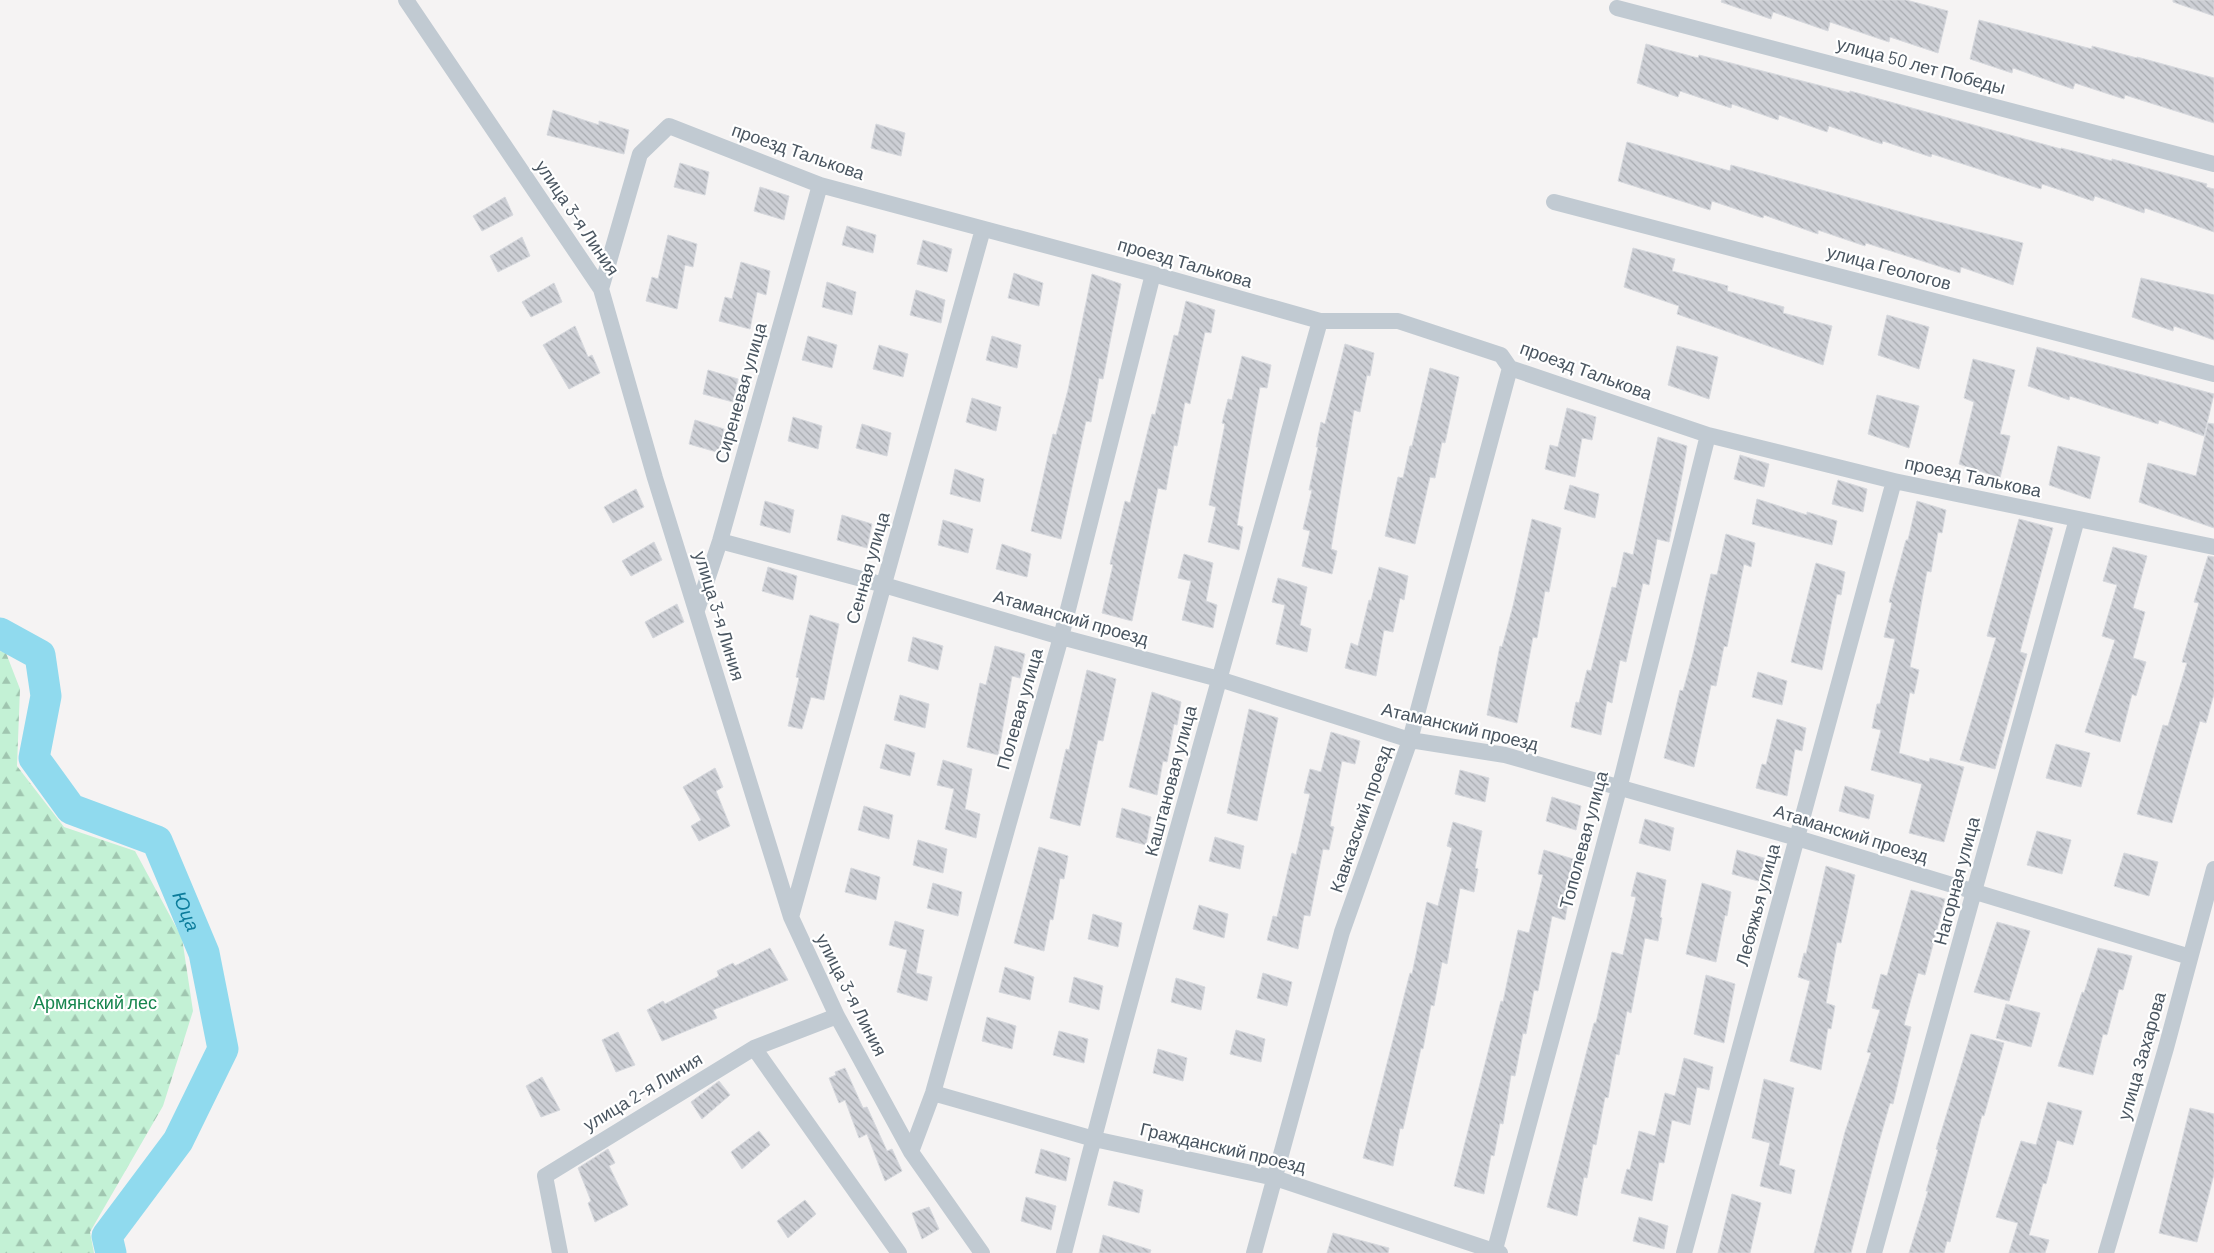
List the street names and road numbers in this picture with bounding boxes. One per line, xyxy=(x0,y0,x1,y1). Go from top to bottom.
street label: улица 50 лет Победы xyxy=(1834,32,2008,98)
street label: проезд Талькова xyxy=(729,118,868,184)
street label: улица 3-я Линия xyxy=(531,156,625,279)
street label: проезд Талькова xyxy=(1115,232,1256,292)
street label: улица Геологов xyxy=(1825,240,1954,294)
street label: Сиреневая улица xyxy=(709,319,771,466)
street label: проезд Талькова xyxy=(1517,336,1656,404)
street label: проезд Талькова xyxy=(1903,451,2044,501)
street label: Сенная улица xyxy=(841,508,894,626)
street label: улица 3-я Линия xyxy=(690,548,750,683)
street label: Атаманский проезд xyxy=(991,584,1152,650)
street label: Полевая улица xyxy=(991,645,1047,772)
street label: Атаманский проезд xyxy=(1380,697,1541,755)
street label: Каштановая улица xyxy=(1139,702,1201,859)
street label: Кавказский проезд xyxy=(1324,742,1396,895)
street label: Тополевая улица xyxy=(1554,768,1612,911)
street label: Атаманский проезд xyxy=(1771,799,1932,867)
street label: Нагорная улица xyxy=(1928,813,1984,947)
street label: Лебяжья улица xyxy=(1730,840,1784,968)
street label: улица 3-я Линия xyxy=(812,930,892,1059)
street label: улица Захарова xyxy=(2112,988,2170,1122)
street label: улица 2-я Линия xyxy=(579,1047,706,1135)
street label: Гражданский проезд xyxy=(1138,1117,1309,1177)

